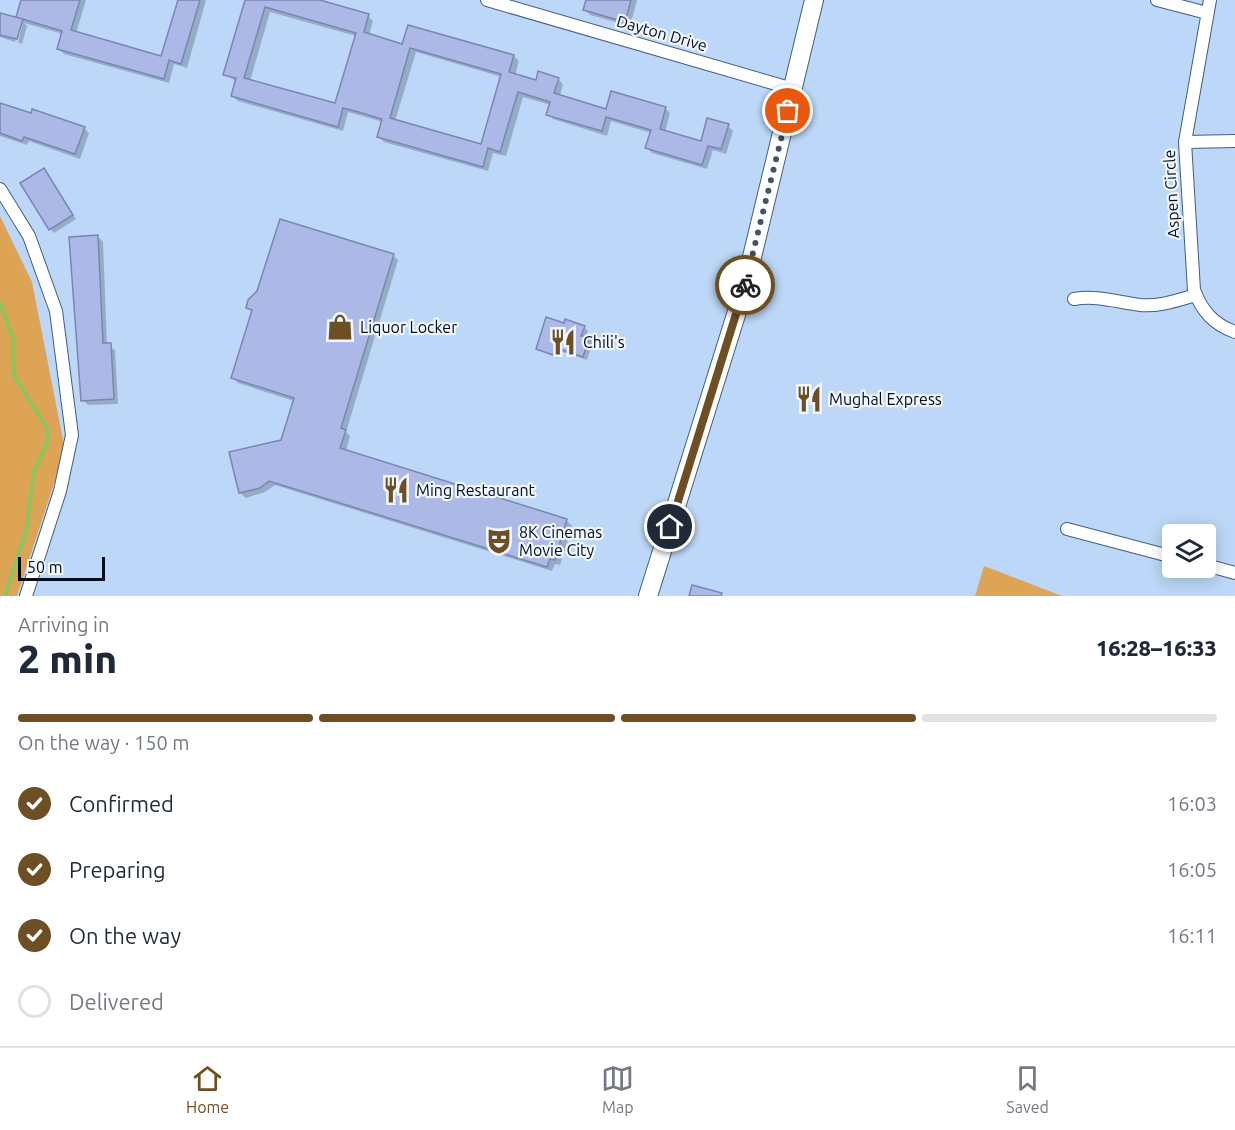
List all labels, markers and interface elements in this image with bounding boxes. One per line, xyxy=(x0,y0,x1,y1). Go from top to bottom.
street label: Dayton Drive xyxy=(615,11,709,55)
pin xyxy=(762,85,813,136)
icon: bag xyxy=(771,94,804,127)
street label: Aspen Circle xyxy=(1160,149,1182,239)
courier xyxy=(715,255,775,315)
icon: bike xyxy=(729,269,762,302)
shop icon: Liquor Locker xyxy=(325,312,355,342)
place label: Liquor Locker xyxy=(360,318,457,336)
restaurant icon: Chili's xyxy=(548,327,578,357)
place label: Chili's xyxy=(583,333,625,351)
restaurant icon: Mughal Express xyxy=(794,384,824,414)
place label: Mughal Express xyxy=(829,390,942,408)
restaurant icon: Ming Restaurant xyxy=(381,475,411,505)
place label: Ming Restaurant xyxy=(416,481,536,499)
pin xyxy=(644,501,695,552)
icon: home xyxy=(653,510,686,543)
place label: 8K Cinemas Movie City xyxy=(519,523,602,559)
map controls xyxy=(1162,524,1216,578)
button: layers xyxy=(1162,524,1216,578)
theatre icon: 8K Cinemas Movie City xyxy=(484,526,514,556)
scale bar xyxy=(18,554,105,582)
text: 50 m xyxy=(27,558,63,576)
text: Arriving in xyxy=(18,613,109,636)
text: 16:28–16:33 xyxy=(1096,635,1217,660)
text: 2 min xyxy=(18,637,117,680)
text: On the way · 150 m xyxy=(18,731,190,754)
icon: check xyxy=(18,787,51,820)
text: Confirmed xyxy=(69,791,174,816)
text: 16:03 xyxy=(1167,792,1217,815)
icon: check xyxy=(18,853,51,886)
text: Preparing xyxy=(69,857,166,882)
text: 16:05 xyxy=(1167,858,1217,881)
icon: check xyxy=(18,919,51,952)
text: On the way xyxy=(69,923,181,948)
text: 16:11 xyxy=(1167,924,1217,947)
text: Delivered xyxy=(69,989,164,1014)
tab: Home xyxy=(186,1062,229,1116)
tab: Map xyxy=(601,1062,634,1116)
tab: Saved xyxy=(1006,1062,1049,1116)

